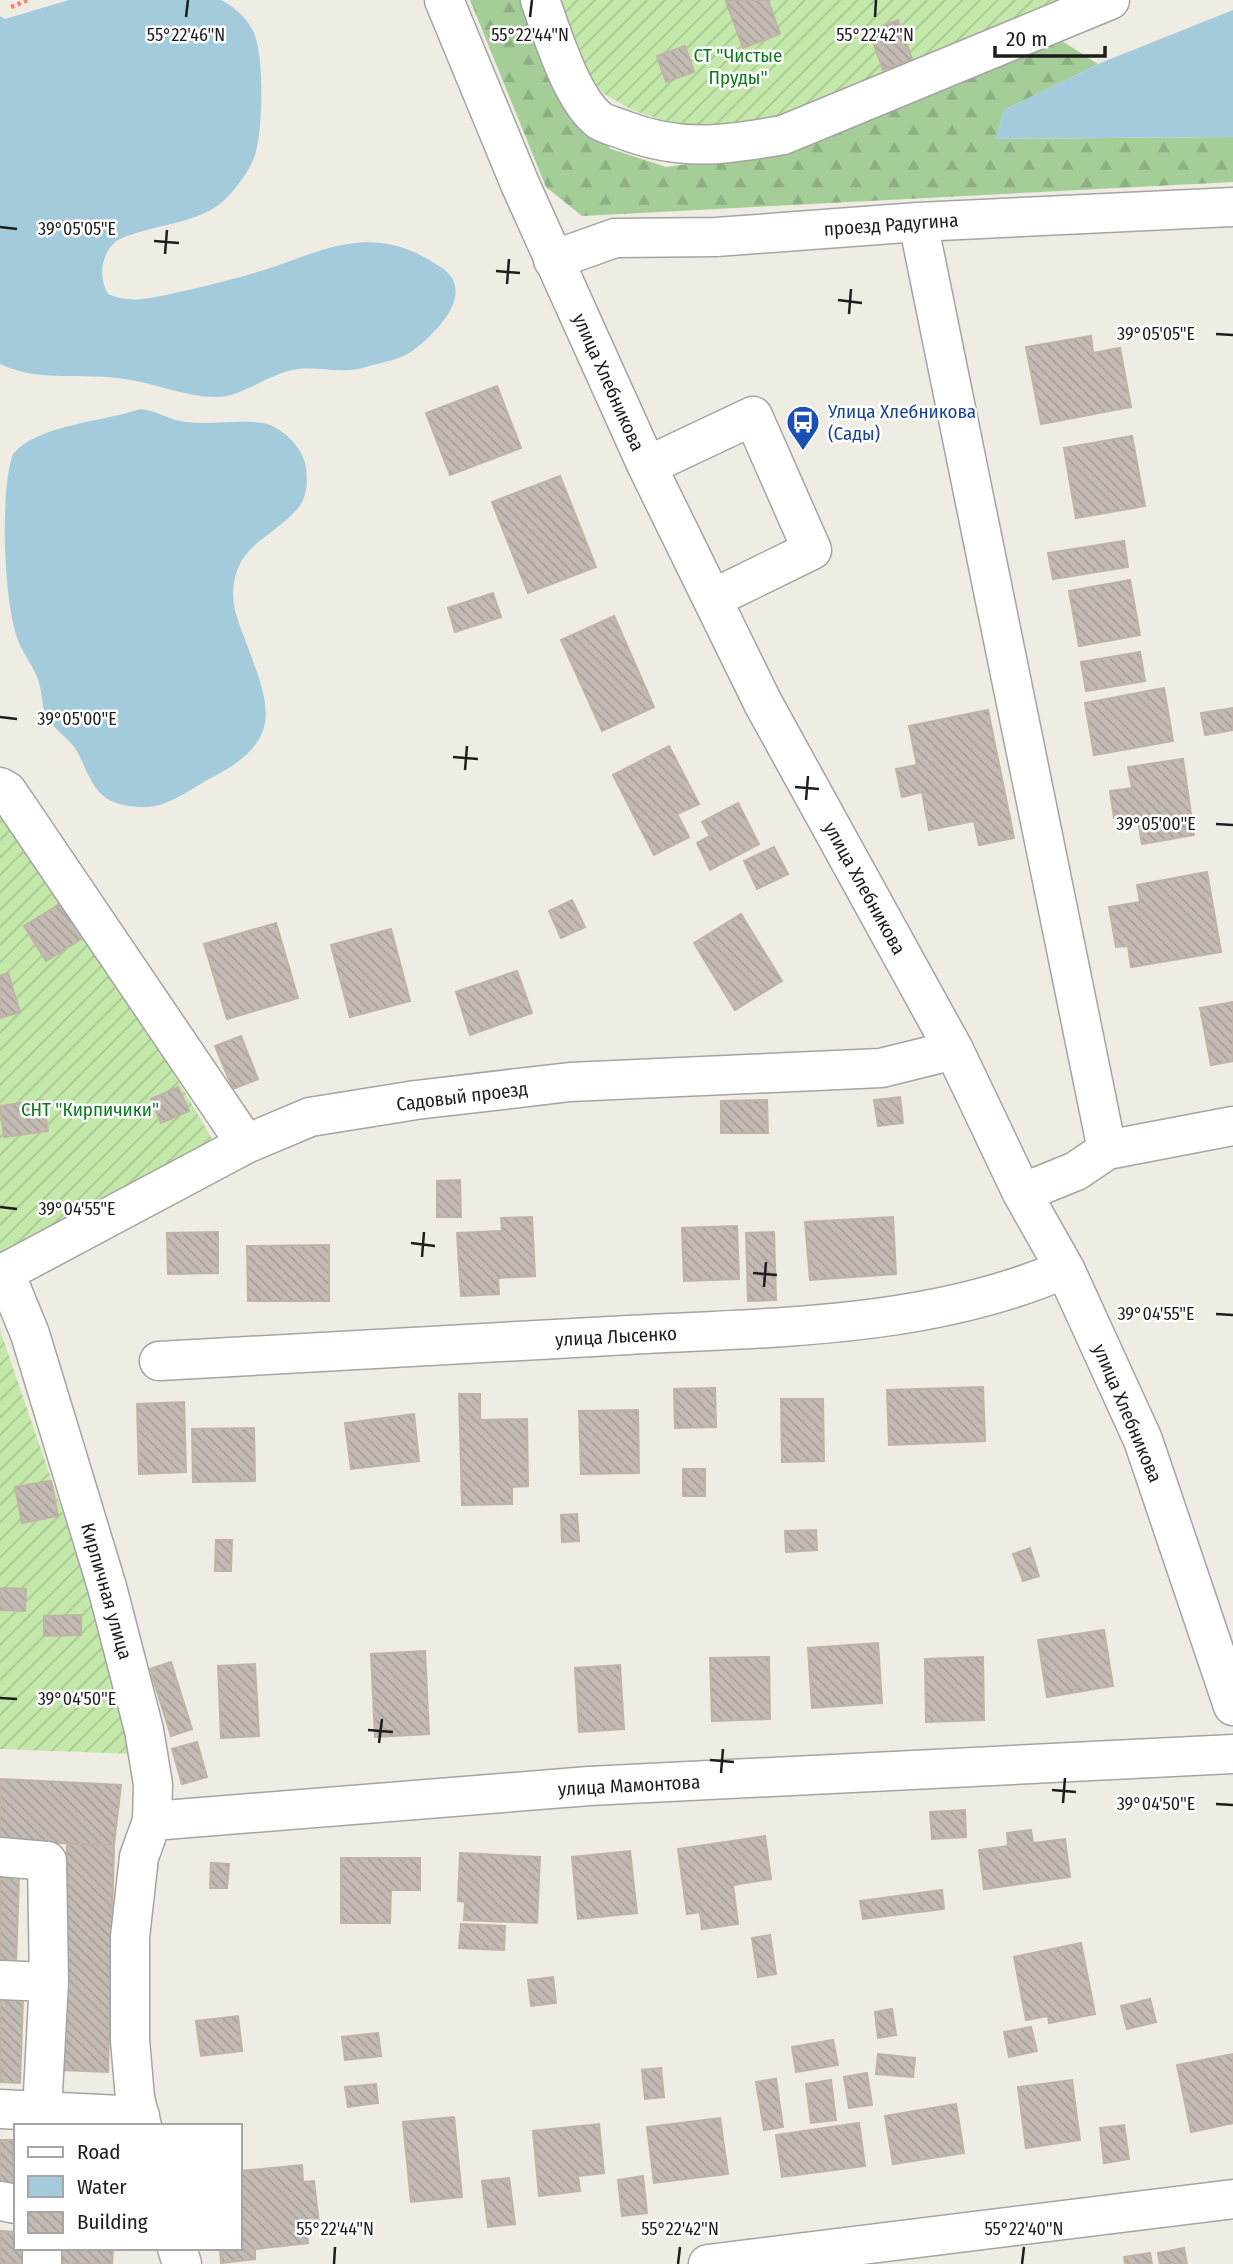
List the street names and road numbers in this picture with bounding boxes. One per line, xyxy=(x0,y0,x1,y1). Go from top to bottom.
street label: проезд Радугина xyxy=(823,208,959,241)
street label: улица Хлебникова xyxy=(568,310,649,455)
street label: улица Хлебникова xyxy=(819,818,911,959)
street label: Садовый проезд xyxy=(395,1077,529,1116)
street label: улица Лысенко xyxy=(555,1322,677,1351)
street label: улица Хлебникова xyxy=(1088,1341,1167,1486)
street label: Кирпичная улица xyxy=(76,1520,137,1662)
street label: улица Мамонтова xyxy=(557,1770,701,1801)

